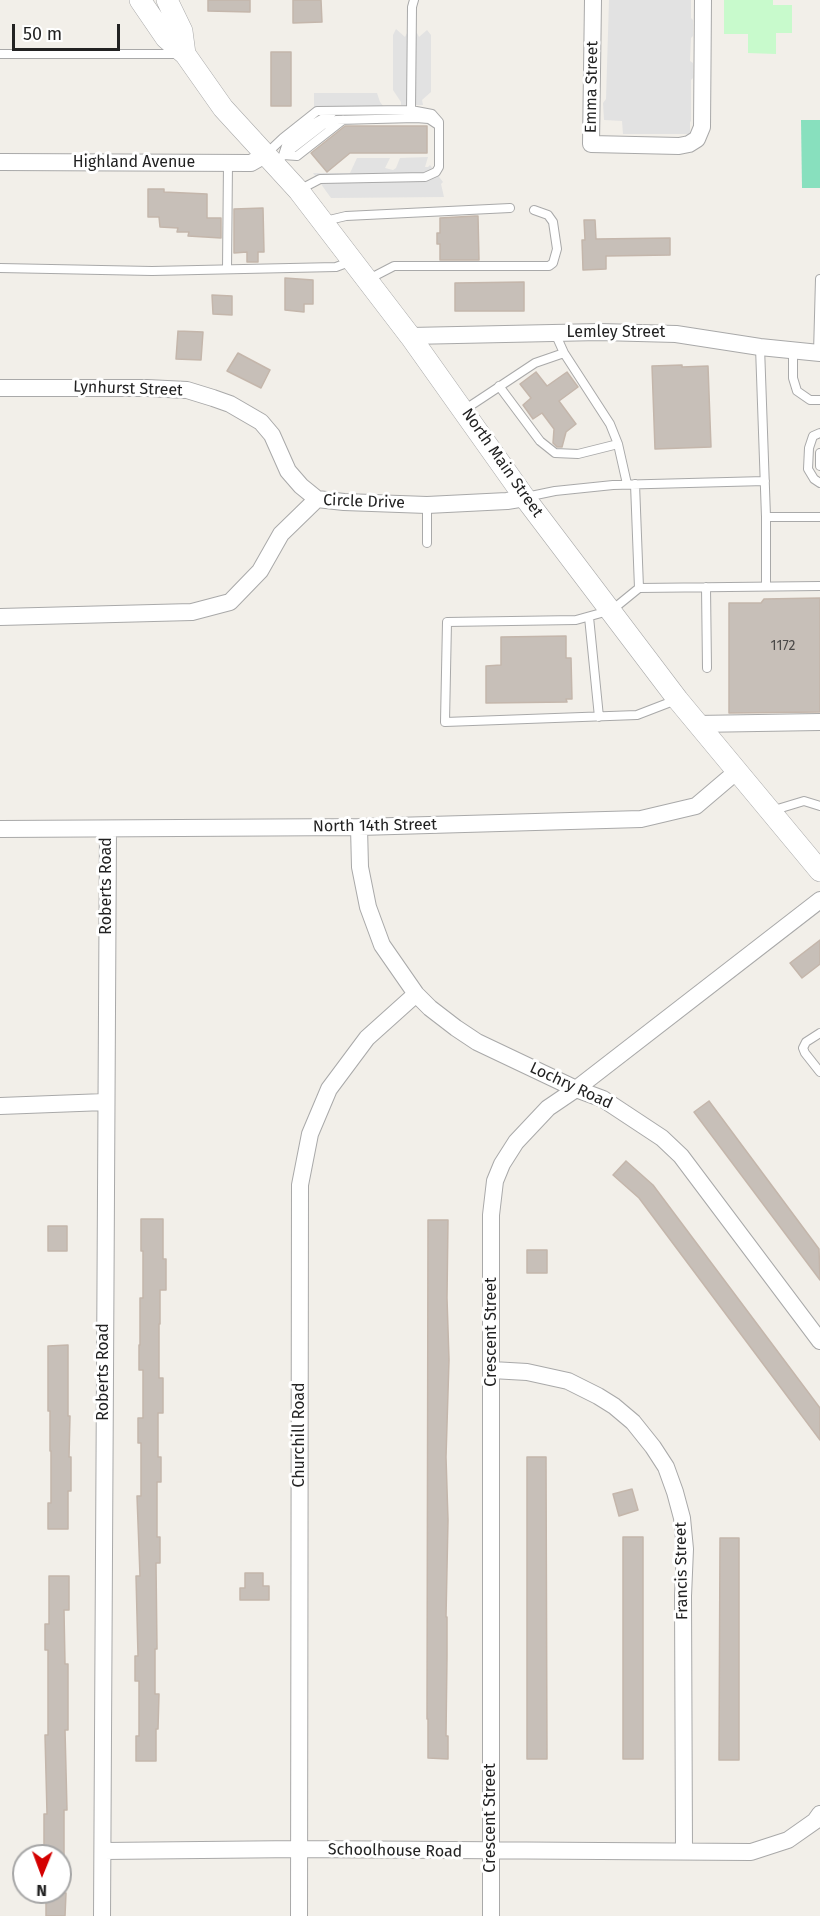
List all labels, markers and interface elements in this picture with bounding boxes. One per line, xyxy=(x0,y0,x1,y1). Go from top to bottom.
scale bar xyxy=(15,12,123,50)
text: 50 m xyxy=(23,23,62,45)
street label: Emma Street xyxy=(582,41,602,133)
street label: Highland Avenue xyxy=(73,153,195,173)
street label: Lemley Street xyxy=(567,323,665,343)
street label: Lynhurst Street xyxy=(73,377,183,401)
street label: North Main Street xyxy=(457,405,547,521)
street label: Circle Drive xyxy=(323,491,405,513)
house number: 1172 xyxy=(771,638,795,654)
street label: North 14th Street xyxy=(313,815,437,837)
street label: Roberts Road xyxy=(97,837,117,935)
street label: Lochry Road xyxy=(527,1058,615,1114)
street label: Crescent Street xyxy=(482,1277,502,1387)
street label: Roberts Road xyxy=(94,1323,114,1421)
street label: Churchill Road xyxy=(290,1382,310,1488)
street label: Francis Street xyxy=(672,1522,692,1620)
street label: Crescent Street xyxy=(481,1763,501,1873)
street label: Schoolhouse Road xyxy=(328,1840,462,1862)
north arrow xyxy=(12,1844,72,1904)
text: N xyxy=(36,1881,47,1900)

